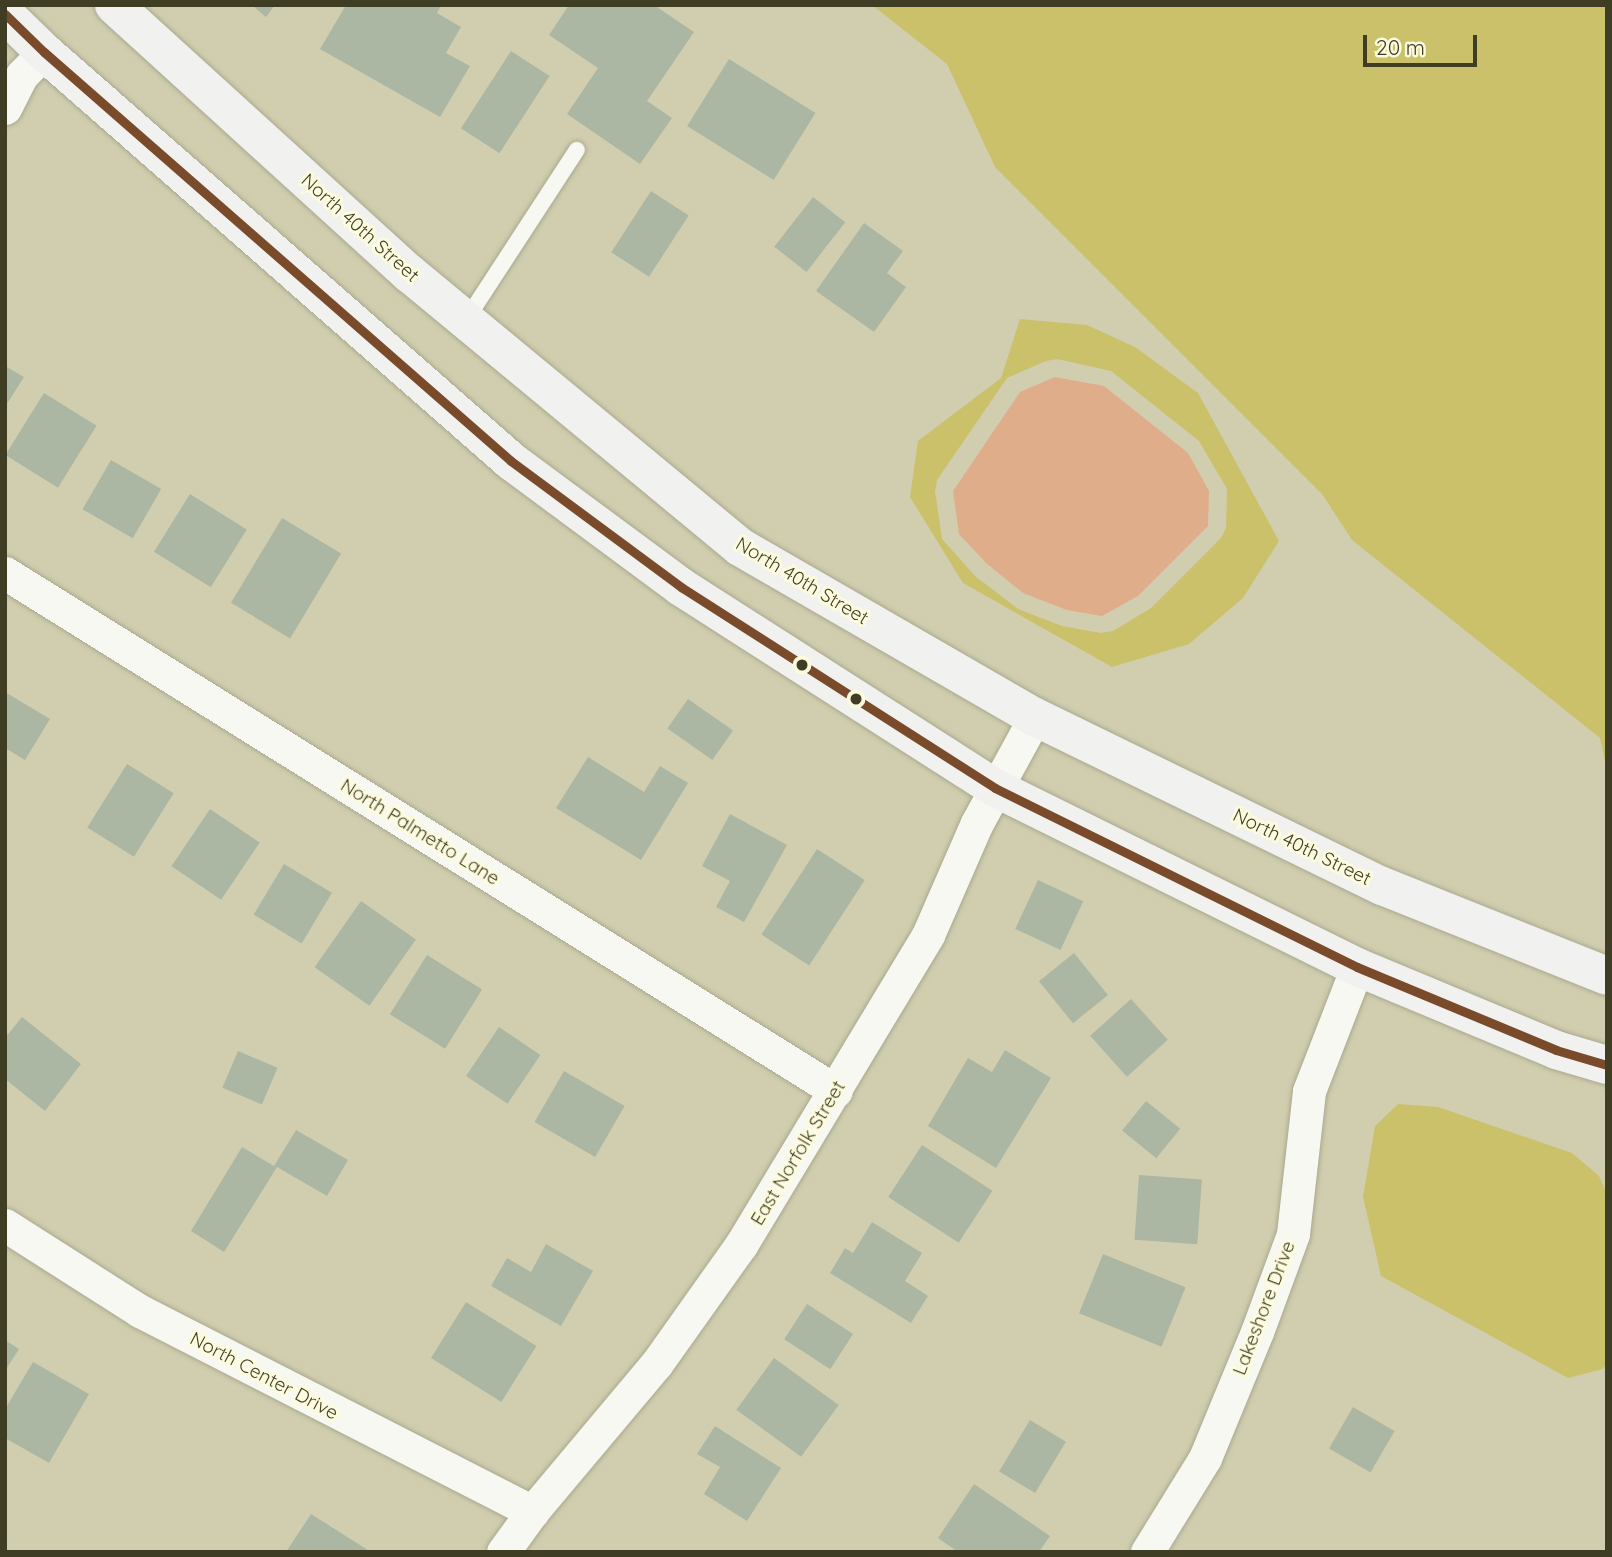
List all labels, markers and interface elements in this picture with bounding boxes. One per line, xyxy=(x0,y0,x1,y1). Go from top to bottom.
scale bar xyxy=(1367,21,1481,65)
text: 20 m xyxy=(1376,34,1425,60)
street label: North 40th Street xyxy=(296,169,424,287)
street label: North 40th Street xyxy=(732,532,872,630)
unlabelled marker xyxy=(795,658,809,672)
unlabelled marker xyxy=(849,692,863,706)
street label: North Palmetto Lane xyxy=(336,774,504,890)
street label: North 40th Street xyxy=(1229,804,1375,890)
street label: East Norfolk Street xyxy=(746,1077,850,1229)
street label: Lakeshore Drive xyxy=(1228,1238,1300,1378)
street label: North Center Drive xyxy=(186,1327,342,1425)

